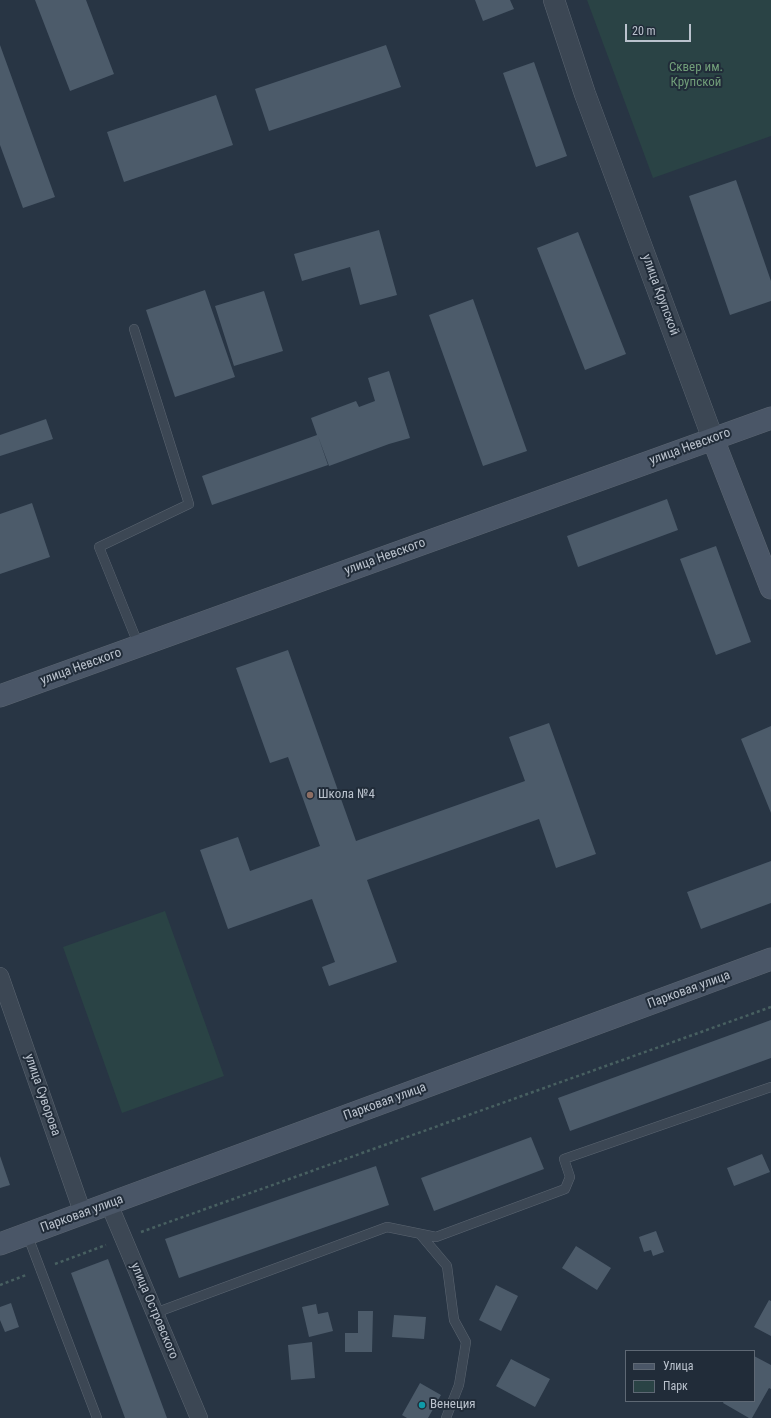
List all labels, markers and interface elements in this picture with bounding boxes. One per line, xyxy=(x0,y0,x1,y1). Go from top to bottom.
scale bar xyxy=(627,16,693,42)
text: 20 m xyxy=(632,24,656,38)
park label: Сквер им. Крупской xyxy=(669,60,723,91)
street label: улица Крупской xyxy=(638,252,682,338)
street label: улица Невского xyxy=(647,425,733,469)
street label: улица Невского xyxy=(342,535,428,579)
street label: улица Невского xyxy=(38,645,124,689)
place label: Школа №4 xyxy=(318,787,375,803)
marker: Школа №4 xyxy=(305,790,315,800)
street label: Парковая улица xyxy=(646,968,732,1012)
street label: улица Суворова xyxy=(21,1052,63,1138)
street label: Парковая улица xyxy=(342,1080,428,1124)
street label: Парковая улица xyxy=(39,1192,125,1236)
street label: улица Островского xyxy=(127,1260,181,1362)
legend xyxy=(625,1350,755,1402)
text: Улица xyxy=(663,1359,693,1373)
text: Парк xyxy=(663,1379,688,1393)
place label: Венеция xyxy=(430,1397,476,1413)
marker: Венеция xyxy=(417,1400,427,1410)

